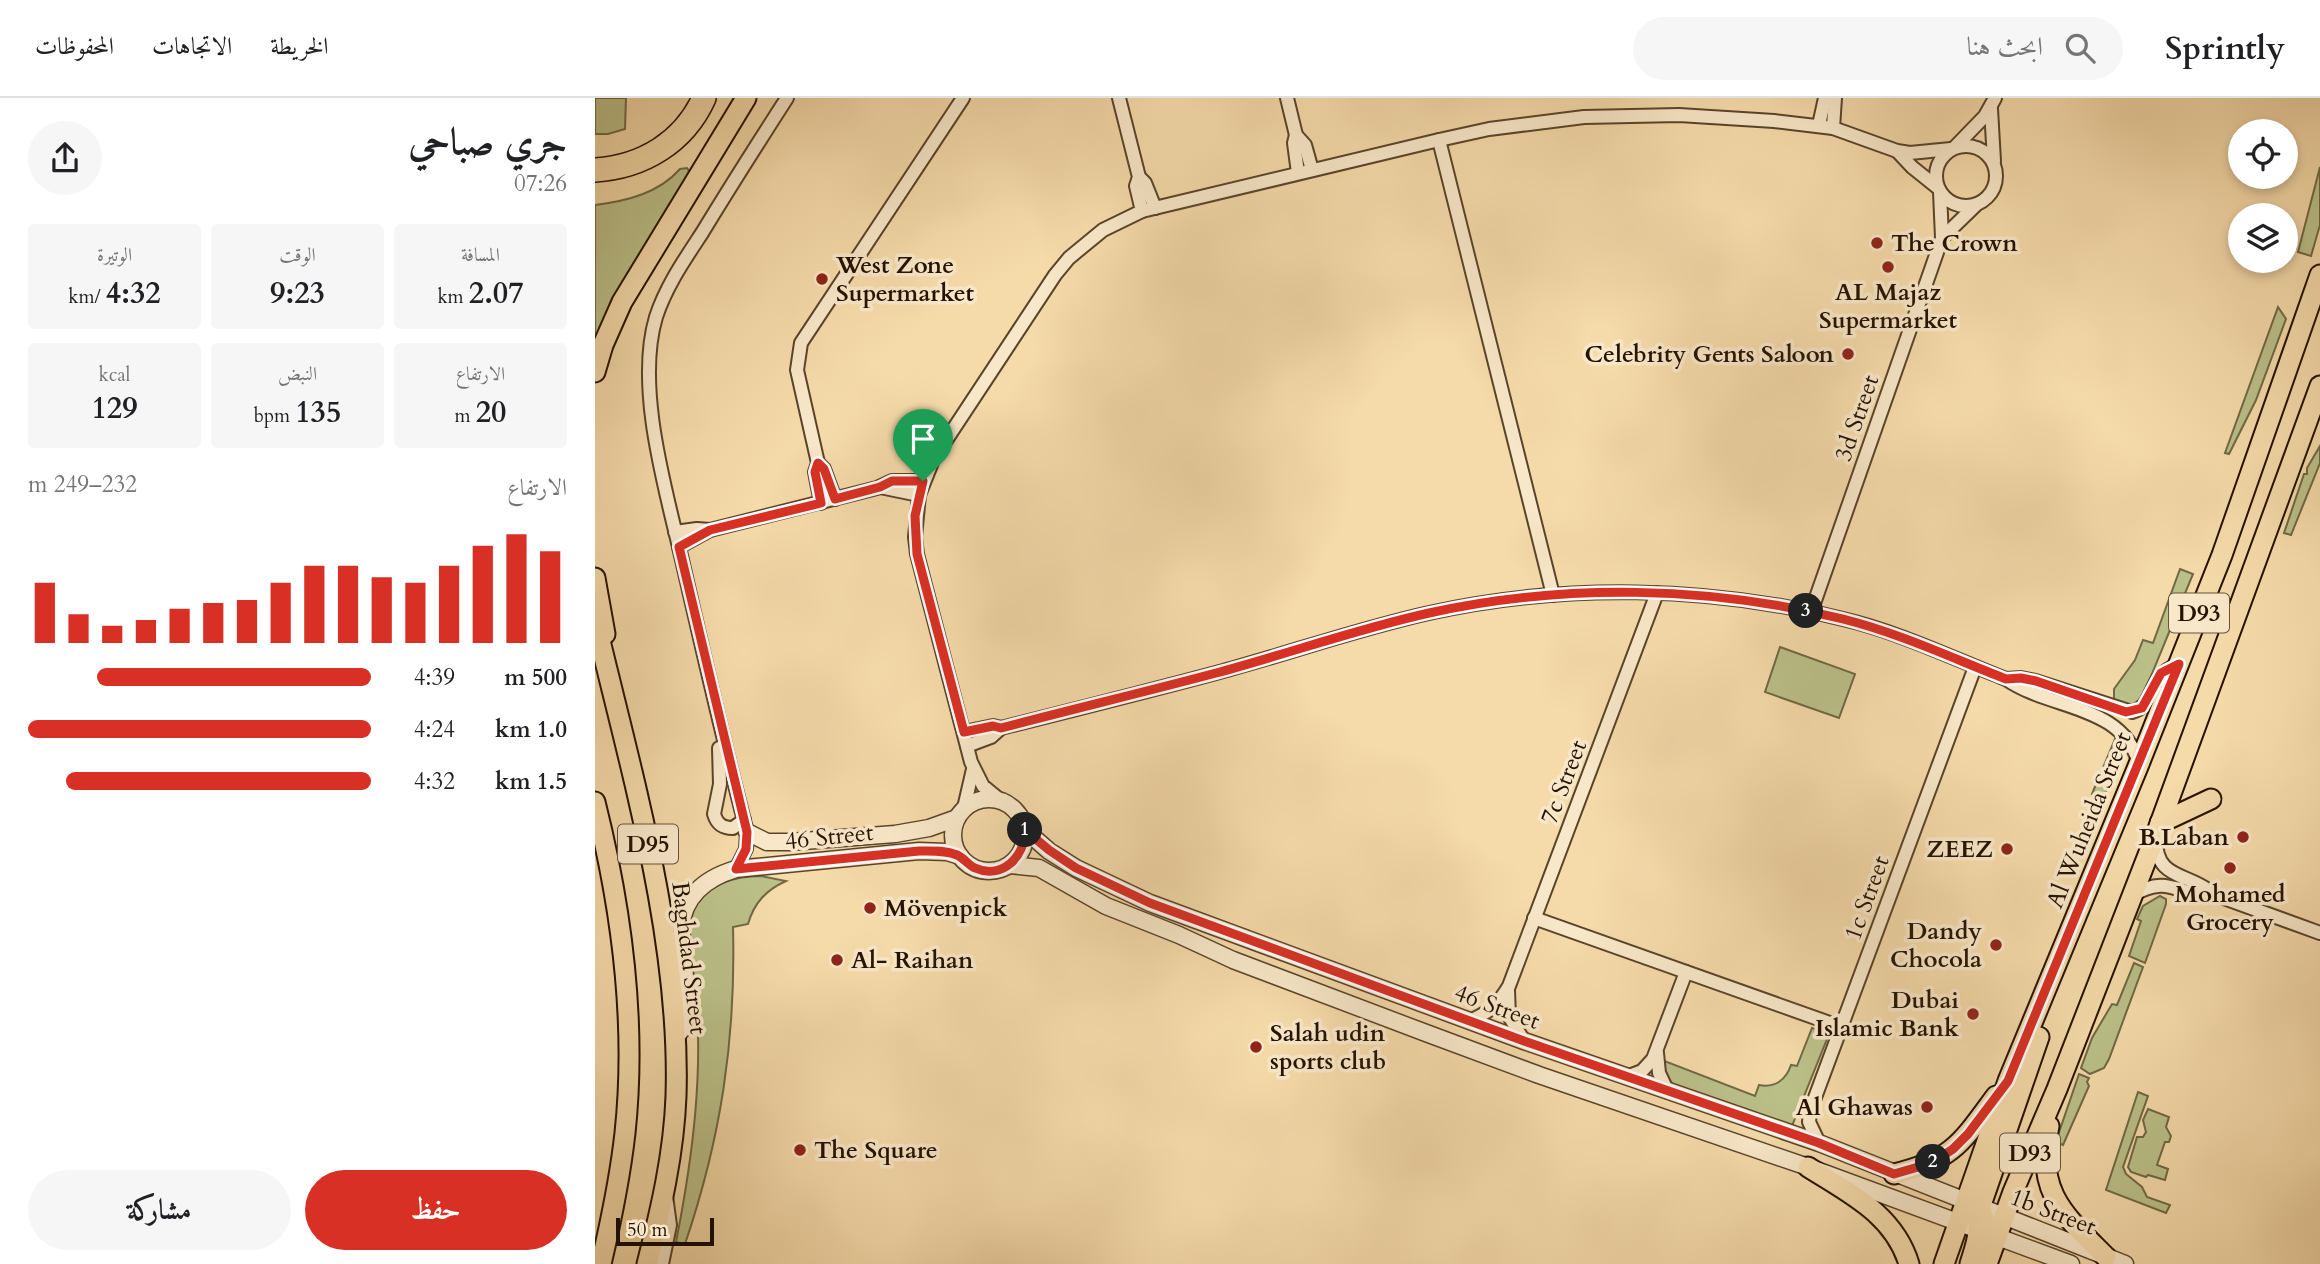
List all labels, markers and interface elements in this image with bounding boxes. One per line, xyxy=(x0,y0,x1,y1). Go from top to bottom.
search box xyxy=(1633,17,2123,80)
text: Sprintly xyxy=(2165,26,2285,71)
text: ابحث هنا xyxy=(1967,29,2043,64)
icon: search xyxy=(2061,29,2099,67)
text: المحفوظات xyxy=(35,30,114,63)
text: الاتجاهات xyxy=(152,30,232,63)
text: الخريطة xyxy=(270,30,329,63)
text: جري صباحي xyxy=(408,116,567,168)
map controls xyxy=(2228,119,2298,273)
button: locate xyxy=(2228,119,2298,189)
button: share xyxy=(28,121,102,195)
text: 07:26 xyxy=(514,168,567,199)
button: layers xyxy=(2228,203,2298,273)
place label: The Crown xyxy=(1891,227,2018,260)
marker: The Crown xyxy=(1869,235,1885,251)
text: الوتيرة xyxy=(97,242,132,268)
text: الوقت xyxy=(279,242,316,268)
text: المسافة xyxy=(461,242,500,268)
place label: West Zone Supermarket xyxy=(835,249,975,310)
marker: AL Majaz Supermarket xyxy=(1880,259,1896,275)
marker: West Zone Supermarket xyxy=(814,271,830,287)
text: 4:32 xyxy=(106,273,161,314)
text: 9:23 xyxy=(270,273,325,314)
text: 2.07 xyxy=(469,273,524,314)
place label: AL Majaz Supermarket xyxy=(1819,276,1958,337)
text: /km xyxy=(68,284,106,310)
text: km xyxy=(437,284,469,310)
place label: Celebrity Gents Saloon xyxy=(1584,338,1835,371)
marker: Celebrity Gents Saloon xyxy=(1840,346,1856,362)
text: النبض xyxy=(278,361,317,387)
text: الارتفاع xyxy=(456,361,505,387)
text: kcal xyxy=(99,362,130,388)
street label: 3d Street xyxy=(1827,370,1887,466)
text: 129 xyxy=(91,388,138,429)
text: 135 xyxy=(295,392,341,433)
text: 20 xyxy=(476,392,506,433)
text: bpm xyxy=(254,403,295,429)
text: m xyxy=(455,403,476,429)
pin xyxy=(893,409,953,481)
icon: arrive xyxy=(904,420,942,458)
text: 232–249 m xyxy=(28,469,137,500)
text: الارتفاع xyxy=(507,472,567,503)
road number: D93 xyxy=(2169,593,2229,632)
pin: 3 xyxy=(1789,594,1823,628)
text: 3 xyxy=(1801,597,1810,623)
text: 4:39 xyxy=(414,662,455,693)
text: 500 m xyxy=(504,662,567,693)
text: 4:24 xyxy=(414,714,455,745)
text: 1.0 km xyxy=(495,714,567,745)
street label: Al Wuheida Street xyxy=(2039,727,2140,913)
street label: 7c Street xyxy=(1533,735,1595,829)
text: 4:32 xyxy=(414,766,455,797)
text: 1.5 km xyxy=(495,766,567,797)
pin: 1 xyxy=(1007,812,1043,848)
street label: 46 Street xyxy=(783,816,875,858)
text: 1 xyxy=(1020,816,1029,842)
place label: B.Laban xyxy=(2138,821,2230,854)
road number: D95 xyxy=(618,824,678,864)
marker: B.Laban xyxy=(2235,829,2251,845)
place label: ZEEZ xyxy=(1926,833,1993,866)
marker: ZEEZ xyxy=(1999,841,2015,857)
street label: 1c Street xyxy=(1837,851,1898,945)
marker: Mohamed Grocery xyxy=(2222,860,2238,876)
place label: Mohamed Grocery xyxy=(2175,878,2286,939)
street label: Baghdad Street xyxy=(663,880,715,1037)
place label: Mövenpick xyxy=(884,892,1007,925)
marker: Mövenpick xyxy=(862,900,878,916)
place label: Dandy Chocola xyxy=(1890,915,1982,976)
marker: Dandy Chocola xyxy=(1988,937,2004,953)
place label: Al- Raihan xyxy=(851,944,974,977)
marker: Al- Raihan xyxy=(829,952,845,968)
street label: 46 Street xyxy=(1450,976,1545,1038)
place label: Dubai Islamic Bank xyxy=(1815,984,1959,1045)
marker: Dubai Islamic Bank xyxy=(1965,1006,1981,1022)
place label: Salah udin sports club xyxy=(1270,1017,1386,1078)
marker: Salah udin sports club xyxy=(1248,1039,1264,1055)
place label: Al Ghawas xyxy=(1796,1091,1913,1124)
marker: Al Ghawas xyxy=(1919,1099,1935,1115)
place label: The Square xyxy=(814,1134,938,1167)
road number: D93 xyxy=(2000,1134,2060,1172)
marker: The Square xyxy=(792,1142,808,1158)
pin: 2 xyxy=(1915,1144,1951,1180)
text: 2 xyxy=(1928,1148,1937,1174)
button: مشاركة xyxy=(28,1170,291,1250)
button: حفظ xyxy=(305,1170,567,1250)
street label: 1b Street xyxy=(2005,1181,2101,1244)
scale bar xyxy=(616,1215,714,1247)
text: 50 m xyxy=(627,1217,668,1243)

